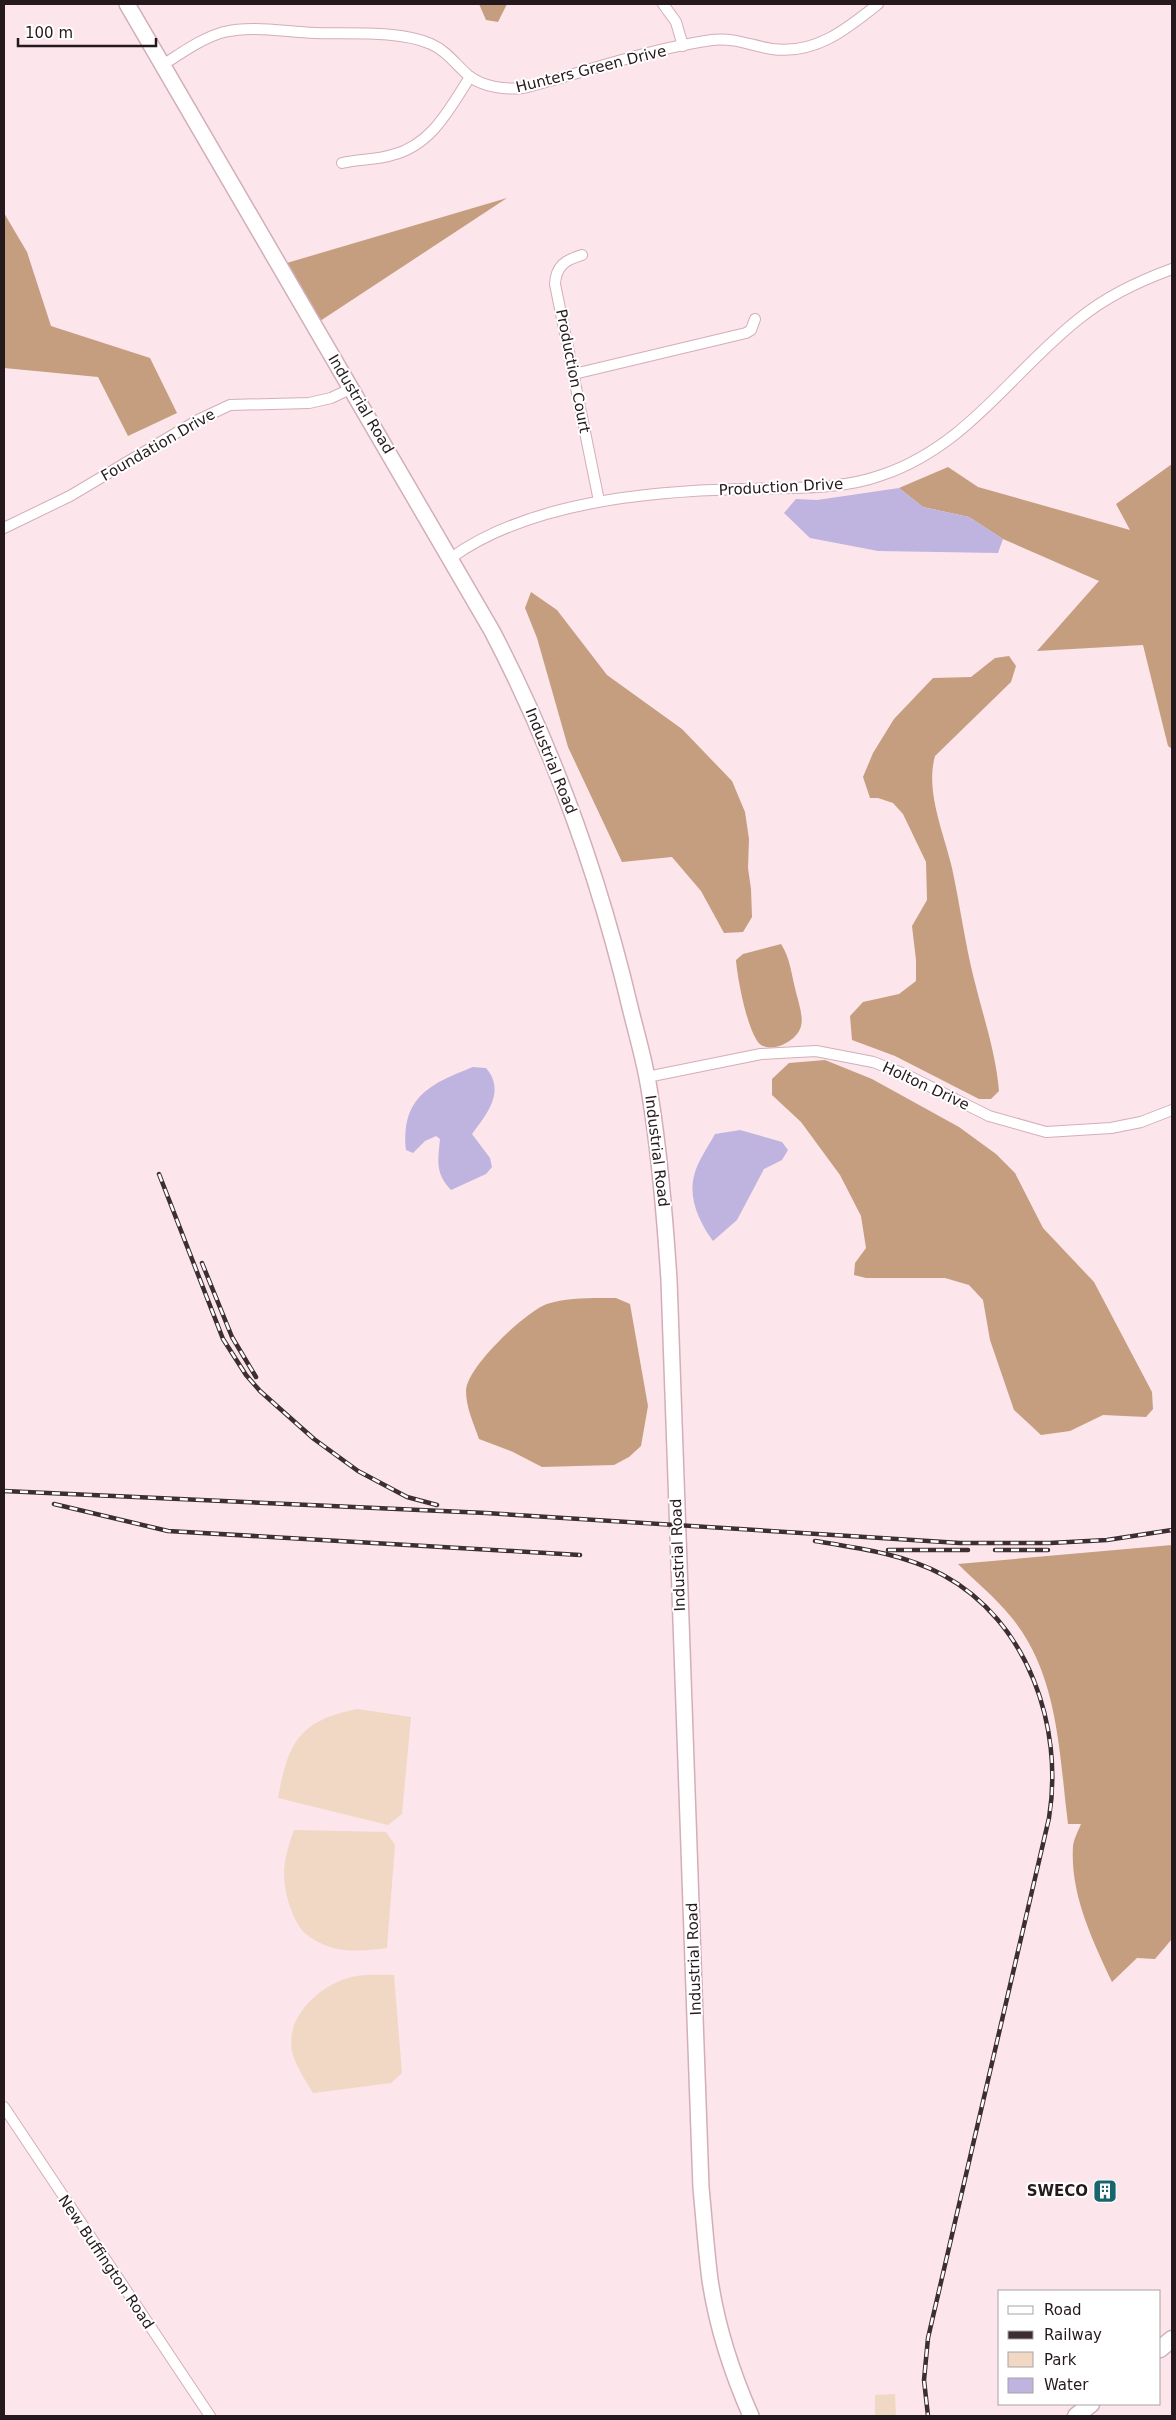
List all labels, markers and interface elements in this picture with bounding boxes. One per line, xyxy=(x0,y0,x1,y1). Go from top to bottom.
scale bar xyxy=(18,15,155,47)
text: 100 m xyxy=(25,24,73,42)
street label: Hunters Green Drive xyxy=(514,42,668,96)
street label: Production Court xyxy=(552,308,594,435)
street label: Industrial Road xyxy=(324,351,398,457)
street label: Foundation Drive xyxy=(98,405,218,485)
street label: Production Drive xyxy=(718,475,844,499)
street label: Industrial Road xyxy=(522,705,580,817)
street label: Holton Drive xyxy=(880,1058,972,1114)
street label: Industrial Road xyxy=(641,1094,673,1208)
street label: Industrial Road xyxy=(667,1498,689,1612)
street label: Industrial Road xyxy=(683,1902,705,2016)
building icon: SWECO xyxy=(1092,2178,1118,2204)
place label: SWECO xyxy=(1027,2182,1088,2200)
street label: New Buffington Road xyxy=(54,2192,158,2332)
legend xyxy=(998,2290,1161,2405)
text: Road xyxy=(1044,2301,1082,2319)
text: Railway xyxy=(1044,2326,1102,2344)
text: Park xyxy=(1044,2351,1077,2369)
text: Water xyxy=(1044,2376,1089,2394)

